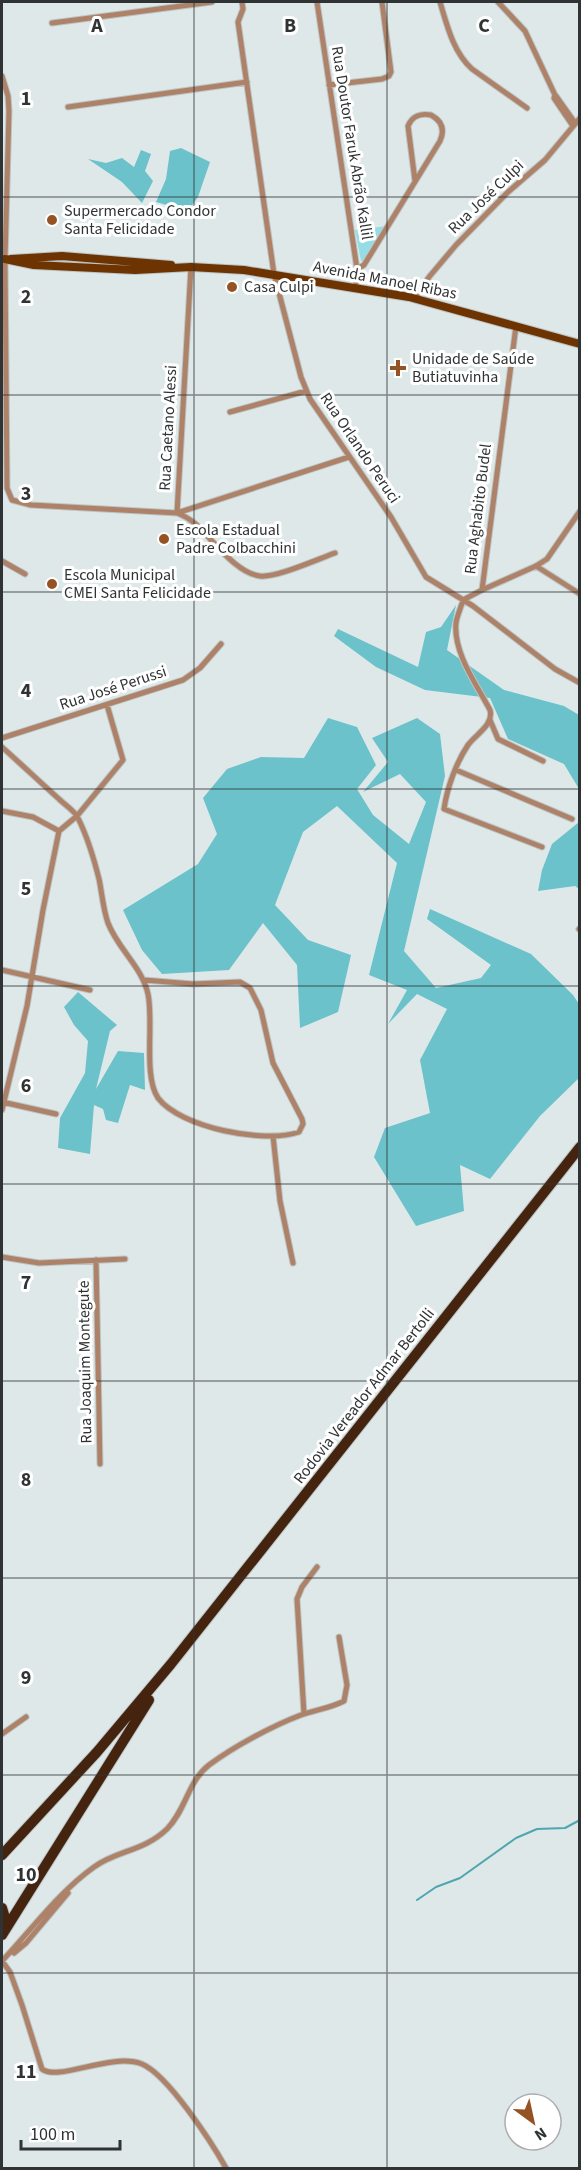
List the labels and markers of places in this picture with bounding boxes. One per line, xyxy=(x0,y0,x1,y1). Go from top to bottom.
place label: Supermercado Condor Santa Felicidade xyxy=(64,200,216,240)
marker: Supermercado Condor Santa Felicidade xyxy=(45,213,59,227)
place label: Casa Culpi xyxy=(244,276,314,298)
marker: Casa Culpi xyxy=(225,280,239,294)
place label: Unidade de Saúde Butiatuvinha xyxy=(412,348,534,388)
marker: Unidade de Saúde Butiatuvinha xyxy=(389,359,407,377)
place label: Escola Estadual Padre Colbacchini xyxy=(176,519,296,559)
marker: Escola Estadual Padre Colbacchini xyxy=(157,532,171,546)
place label: Escola Municipal CMEI Santa Felicidade xyxy=(64,564,211,604)
marker: Escola Municipal CMEI Santa Felicidade xyxy=(45,577,59,591)

